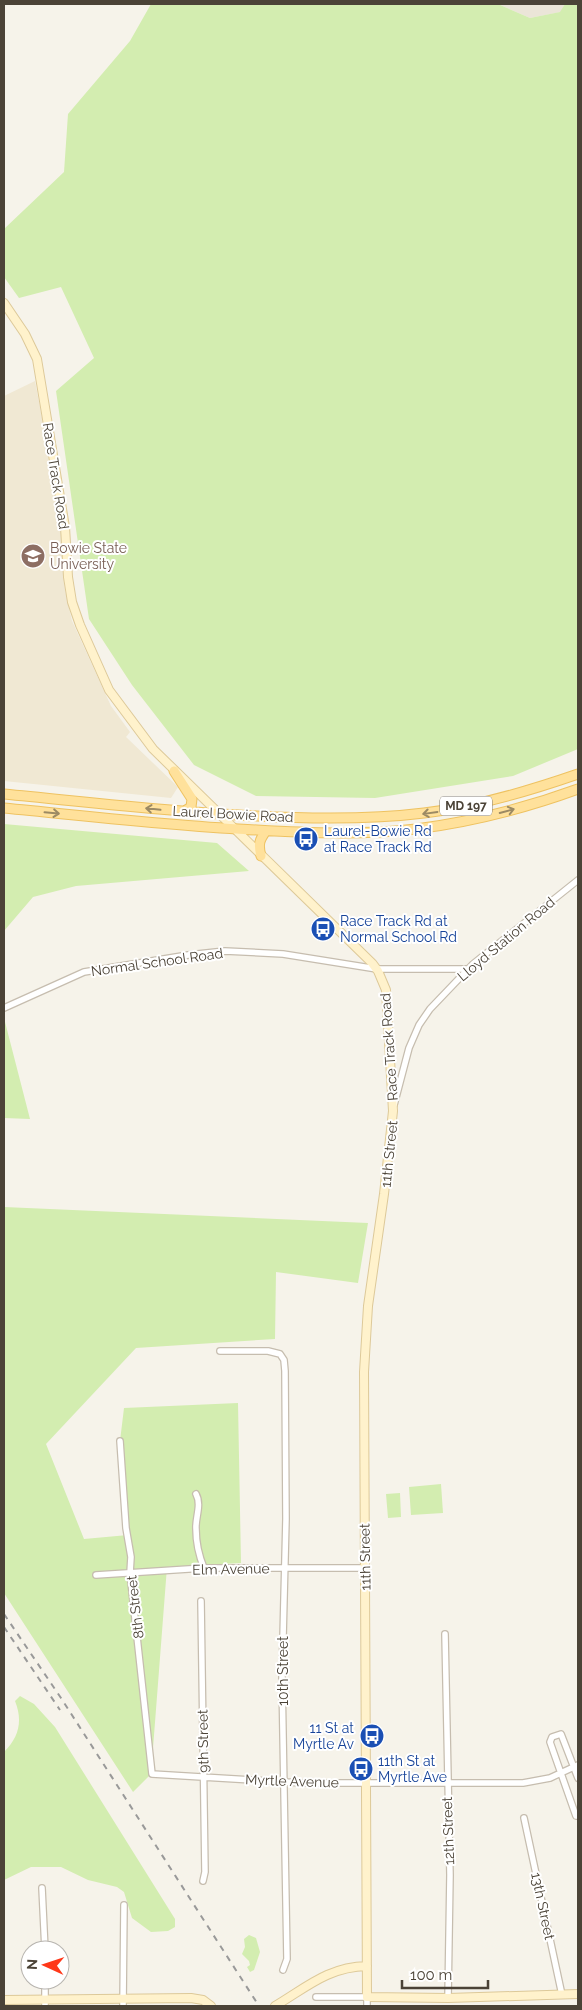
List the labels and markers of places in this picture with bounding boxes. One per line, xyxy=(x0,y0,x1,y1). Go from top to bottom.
place label: Bowie State University xyxy=(50,540,127,572)
school or university icon: Bowie State University xyxy=(20,543,46,569)
place label: Laurel-Bowie Rd at Race Track Rd xyxy=(324,823,432,855)
bus stop icon: Laurel-Bowie Rd at Race Track Rd xyxy=(293,826,319,852)
place label: Race Track Rd at Normal School Rd xyxy=(340,913,457,945)
bus stop icon: Race Track Rd at Normal School Rd xyxy=(310,916,336,942)
place label: 11 St at Myrtle Av xyxy=(293,1720,355,1752)
bus stop icon: 11 St at Myrtle Av xyxy=(359,1723,385,1749)
place label: 11th St at Myrtle Ave xyxy=(378,1753,447,1785)
bus stop icon: 11th St at Myrtle Ave xyxy=(348,1756,374,1782)

